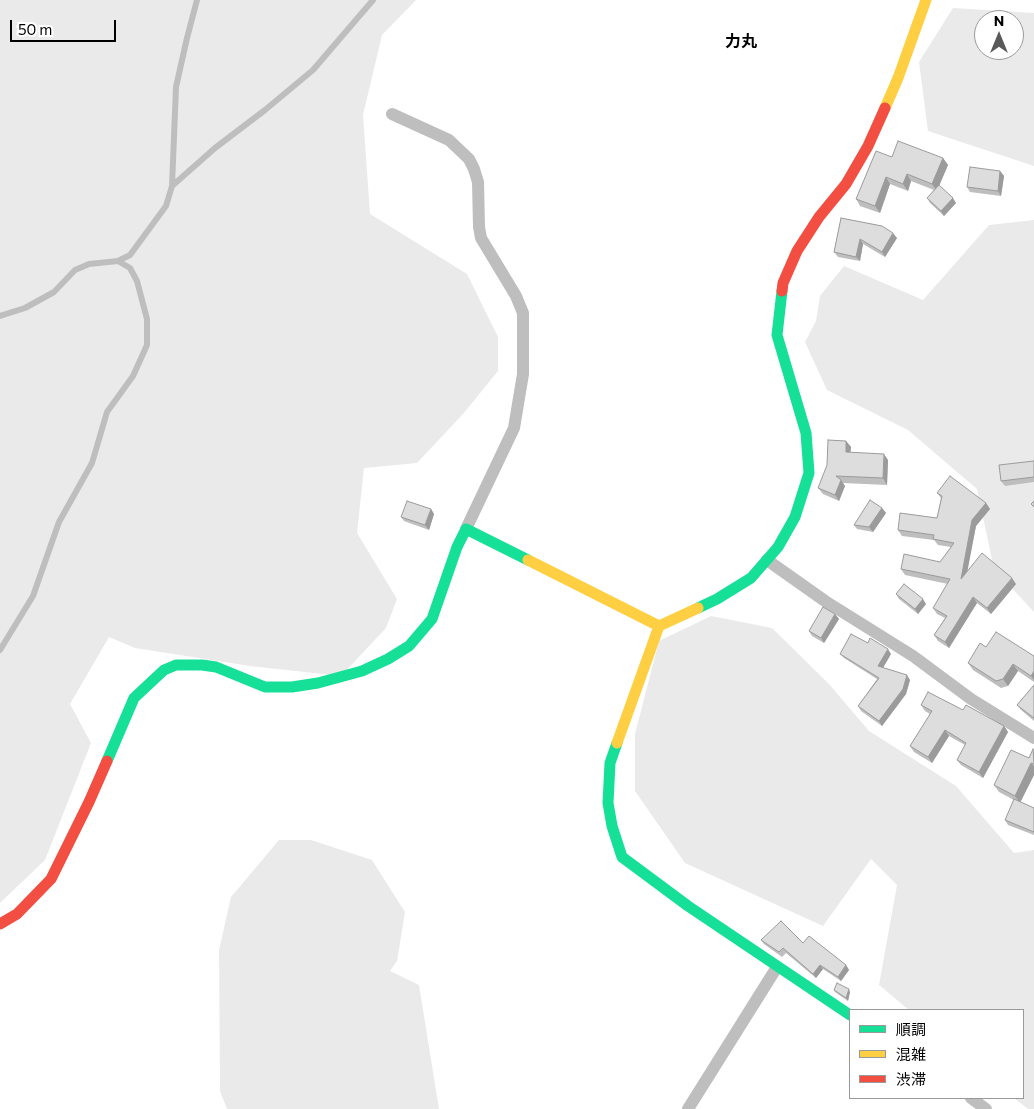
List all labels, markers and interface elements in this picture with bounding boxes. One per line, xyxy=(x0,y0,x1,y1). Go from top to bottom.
scale bar xyxy=(12,10,119,42)
north arrow xyxy=(974,10,1024,60)
text: N xyxy=(994,12,1004,29)
text: 50 m xyxy=(18,20,52,38)
district label: 力丸 xyxy=(725,32,757,52)
legend xyxy=(849,1009,1024,1099)
text: 順調 xyxy=(896,1020,926,1038)
text: 混雑 xyxy=(896,1045,926,1063)
text: 渋滞 xyxy=(896,1070,926,1088)

